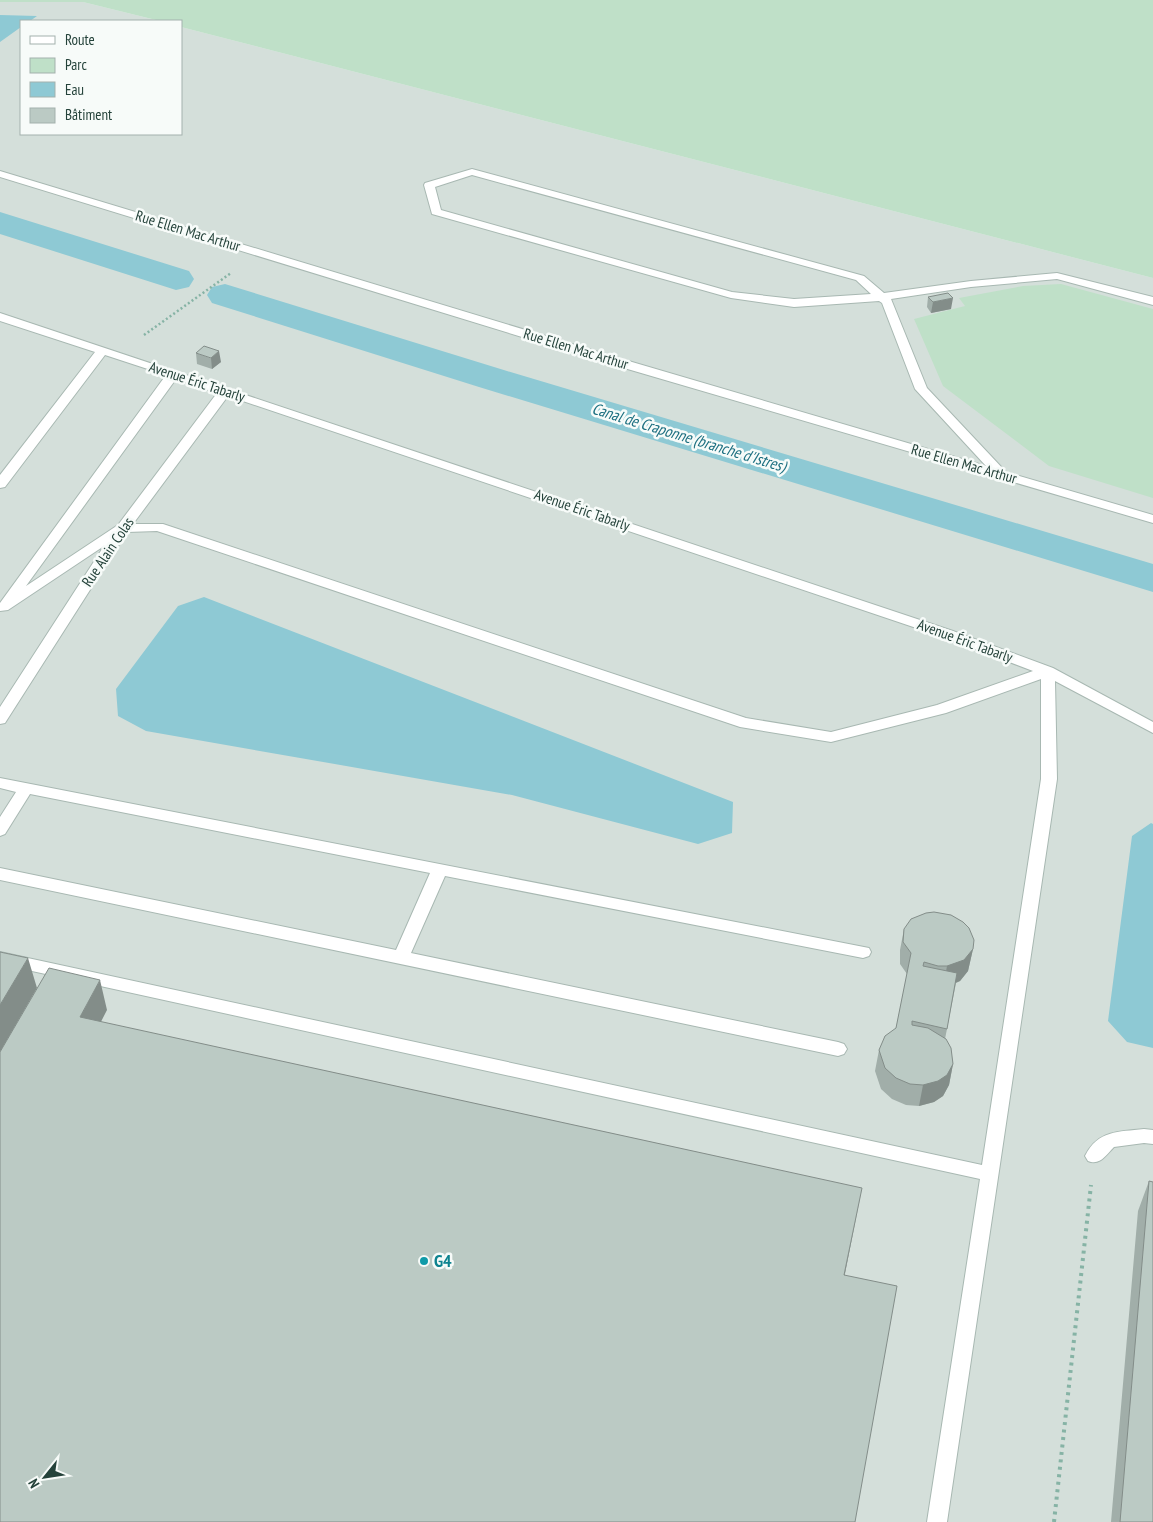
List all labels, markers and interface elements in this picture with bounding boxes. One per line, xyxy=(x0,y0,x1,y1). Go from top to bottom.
legend xyxy=(20,20,182,135)
text: Route xyxy=(65,30,95,49)
text: Parc xyxy=(65,55,87,74)
text: Eau xyxy=(65,80,84,99)
text: Bâtiment xyxy=(65,105,112,124)
street label: Rue Ellen Mac Arthur xyxy=(133,206,244,256)
street label: Rue Ellen Mac Arthur xyxy=(521,324,632,374)
street label: Avenue Éric Tabarly xyxy=(147,357,248,406)
water label: Canal de Craponne (branche d'Istres) xyxy=(590,398,790,477)
street label: Rue Ellen Mac Arthur xyxy=(909,439,1020,488)
street label: Avenue Éric Tabarly xyxy=(532,484,633,535)
street label: Rue Alain Colas xyxy=(77,513,138,590)
street label: Avenue Éric Tabarly xyxy=(915,615,1016,667)
place label: G4 xyxy=(434,1249,452,1272)
marker: G4 xyxy=(418,1255,430,1267)
north arrow xyxy=(20,1452,70,1502)
text: N xyxy=(24,1476,43,1491)

